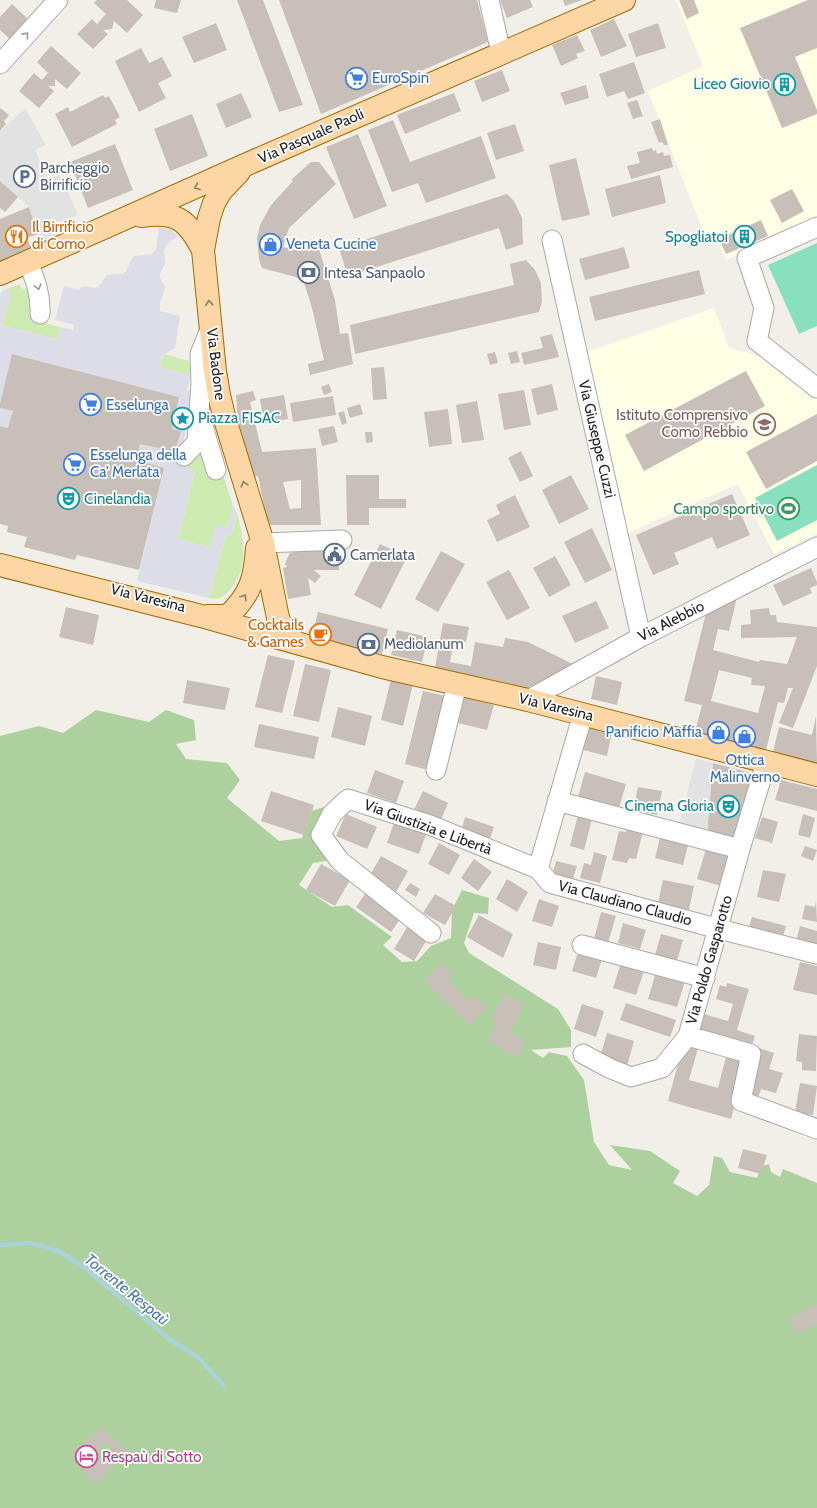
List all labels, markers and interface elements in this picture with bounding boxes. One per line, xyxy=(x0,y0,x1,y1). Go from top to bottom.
one-way arrow xyxy=(21,32,29,40)
supermarket icon: EuroSpin xyxy=(343,65,369,91)
place label: EuroSpin xyxy=(372,69,429,87)
building icon: Liceo Giovio xyxy=(772,71,798,97)
place label: Liceo Giovio xyxy=(693,75,770,93)
street label: Via Pasquale Paoli xyxy=(255,105,367,167)
place label: Parcheggio Birrificio xyxy=(40,159,109,194)
parking icon: Parcheggio Birrificio xyxy=(11,164,37,190)
one-way arrow xyxy=(193,182,201,190)
place label: Il Birrificio di Como xyxy=(32,218,94,253)
restaurant icon: Il Birrificio di Como xyxy=(3,223,29,249)
building icon: Spogliatoi xyxy=(731,224,757,250)
place label: Spogliatoi xyxy=(665,228,728,246)
shop icon: Veneta Cucine xyxy=(257,231,283,257)
place label: Veneta Cucine xyxy=(286,235,377,253)
bank icon: Intesa Sanpaolo xyxy=(295,260,321,286)
place label: Intesa Sanpaolo xyxy=(324,264,425,282)
one-way arrow xyxy=(33,283,42,290)
one-way arrow xyxy=(204,300,213,306)
street label: Via Badone xyxy=(203,327,229,401)
street label: Via Giuseppe Cuzzi xyxy=(575,378,619,500)
supermarket icon: Esselunga xyxy=(77,392,103,418)
place label: Esselunga xyxy=(106,396,170,414)
place icon: Piazza FISAC xyxy=(169,405,195,431)
place label: Istituto Comprensivo Como Rebbio xyxy=(616,406,748,441)
place label: Piazza FISAC xyxy=(198,409,280,427)
school or university icon: Istituto Comprensivo Como Rebbio xyxy=(751,411,777,437)
place label: Esselunga della Ca' Merlata xyxy=(90,446,187,481)
supermarket icon: Esselunga della Ca' Merlata xyxy=(62,451,88,477)
one-way arrow xyxy=(240,481,249,488)
theatre icon: Cinelandia xyxy=(55,486,81,512)
place label: Cinelandia xyxy=(84,490,152,508)
sports icon: Campo sportivo xyxy=(776,496,802,522)
place label: Campo sportivo xyxy=(673,500,774,518)
public building icon: Camerlata xyxy=(321,542,347,568)
place label: Camerlata xyxy=(350,546,416,564)
street label: Via Varesina xyxy=(109,580,188,616)
one-way arrow xyxy=(240,594,247,601)
street label: Via Alebbio xyxy=(635,597,707,645)
place label: Cocktails & Games xyxy=(247,616,304,651)
cafe icon: Cocktails & Games xyxy=(307,621,333,647)
bank icon: Mediolanum xyxy=(356,631,382,657)
place label: Mediolanum xyxy=(384,635,464,653)
street label: Via Varesina xyxy=(517,689,596,725)
shop icon: Panificio Maffia xyxy=(705,719,731,745)
place label: Panificio Maffia xyxy=(606,723,703,741)
shop icon: Ottica Malinverno xyxy=(732,724,758,750)
place label: Ottica Malinverno xyxy=(710,751,780,786)
theatre icon: Cinema Gloria xyxy=(716,793,742,819)
street label: Via Giustizia e Libertà xyxy=(362,796,495,859)
place label: Cinema Gloria xyxy=(624,797,715,815)
street label: Via Claudiano Claudio xyxy=(556,876,694,930)
street label: Via Poldo Gasparotto xyxy=(682,893,736,1027)
water label: Torrente Respaù xyxy=(81,1250,173,1329)
hotel icon: Respaù di Sotto xyxy=(73,1444,99,1470)
place label: Respaù di Sotto xyxy=(102,1448,202,1466)

